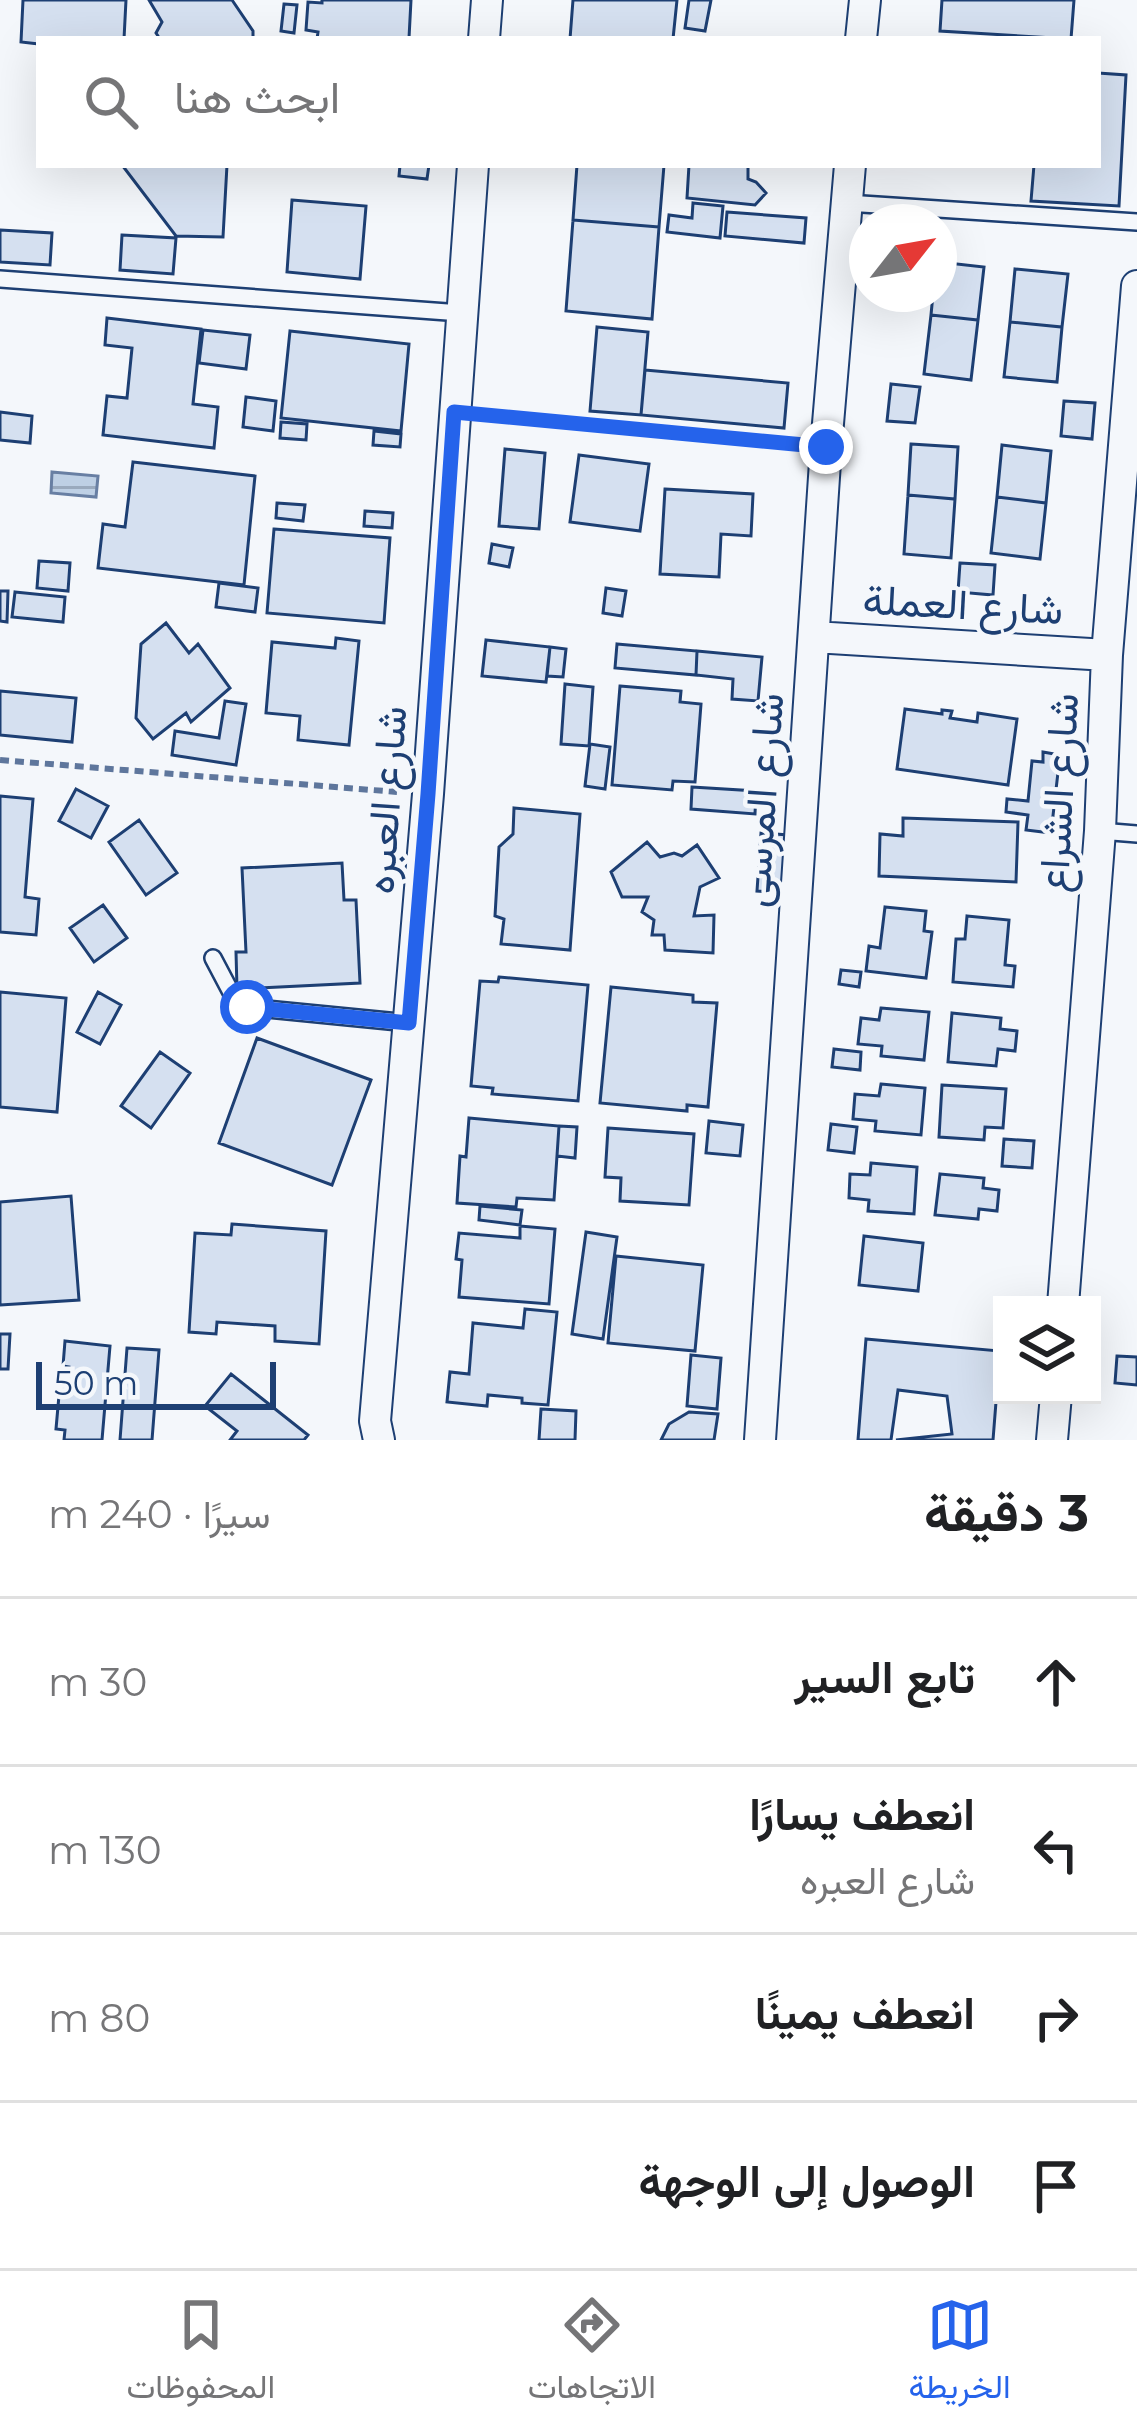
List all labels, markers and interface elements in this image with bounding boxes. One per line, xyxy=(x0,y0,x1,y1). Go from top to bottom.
search box xyxy=(36,36,1101,168)
icon: search xyxy=(78,69,144,135)
text: ابحث هنا xyxy=(174,69,340,124)
north arrow xyxy=(849,204,957,312)
route end xyxy=(799,420,853,474)
street label: شارع العملة xyxy=(861,573,1065,638)
street label: شارع المرسى xyxy=(728,691,797,909)
street label: شارع الشراع xyxy=(1027,692,1092,894)
street label: شارع العبره xyxy=(352,704,421,896)
route start xyxy=(220,980,274,1034)
map controls xyxy=(993,1296,1101,1404)
button: layers xyxy=(993,1296,1101,1404)
scale bar xyxy=(36,1356,276,1409)
text: 50 m xyxy=(54,1363,138,1403)
text: 3 دقيقة xyxy=(924,1482,1089,1544)
text: سيرًا · 240 m xyxy=(48,1490,270,1538)
text: تابع السير xyxy=(794,1649,975,1704)
icon: ahead xyxy=(1023,1649,1089,1715)
text: 30 m xyxy=(48,1658,147,1706)
text: انعطف يسارًا xyxy=(749,1786,975,1841)
icon: left xyxy=(1023,1817,1089,1883)
text: 130 m xyxy=(48,1826,162,1874)
text: شارع العبره xyxy=(800,1856,975,1904)
text: انعطف يمينًا xyxy=(755,1985,975,2040)
icon: right xyxy=(1023,1985,1089,2051)
text: 80 m xyxy=(48,1994,150,2042)
text: الوصول إلى الوجهة xyxy=(638,2153,975,2208)
icon: arrive xyxy=(1023,2153,1089,2219)
tab: المحفوظات xyxy=(126,2292,275,2416)
tab: الاتجاهات xyxy=(528,2292,656,2416)
tab: الخريطة xyxy=(909,2292,1011,2416)

